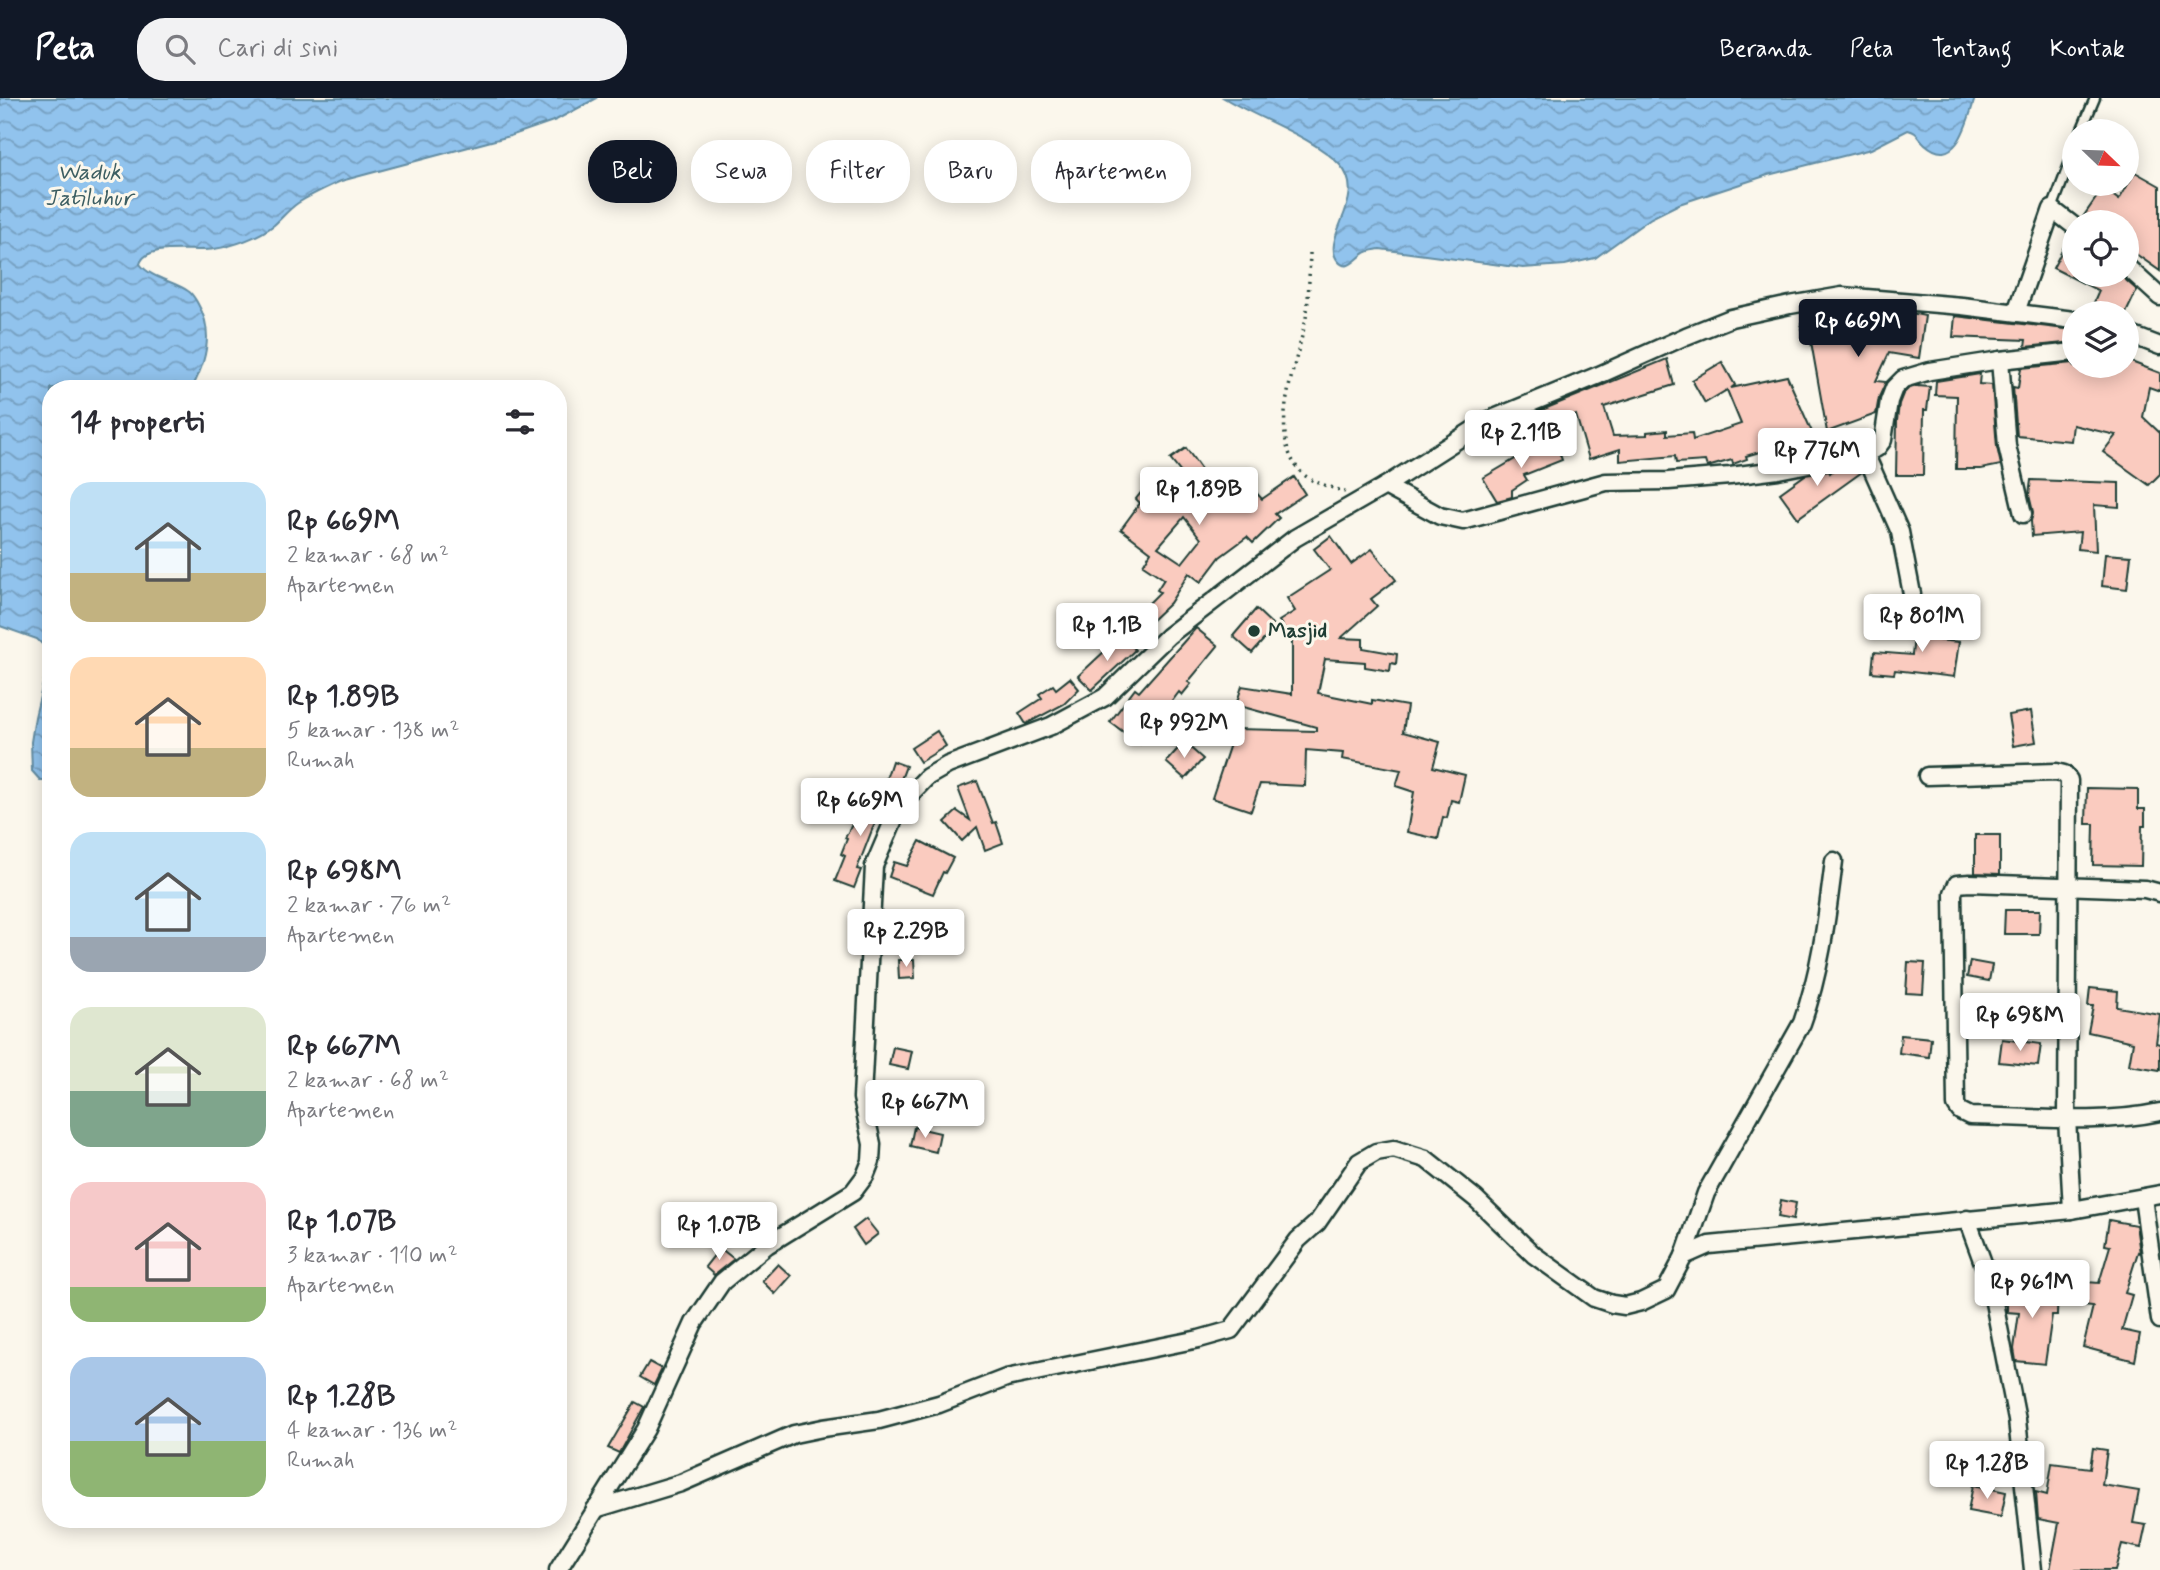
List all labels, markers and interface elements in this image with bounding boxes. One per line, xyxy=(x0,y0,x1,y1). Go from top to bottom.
search box xyxy=(137,18,627,81)
text: Peta xyxy=(35,27,95,71)
icon: search xyxy=(161,30,199,68)
text: Cari di sini xyxy=(217,32,338,66)
text: Beranda xyxy=(1720,34,1812,65)
text: Peta xyxy=(1850,34,1893,65)
text: Tentang xyxy=(1931,34,2012,65)
text: Kontak xyxy=(2050,34,2125,65)
north arrow xyxy=(2062,119,2138,196)
map controls xyxy=(2062,119,2139,378)
chip: Beli xyxy=(588,140,677,203)
chip: Sewa xyxy=(691,140,792,203)
chip: Filter xyxy=(806,140,910,203)
chip: Baru xyxy=(924,140,1017,203)
chip: Apartemen xyxy=(1031,140,1191,203)
water label: Waduk Jatiluhur xyxy=(45,158,136,214)
button: locate xyxy=(2062,210,2139,287)
pin: Rp 669M xyxy=(1793,300,1923,359)
button: layers xyxy=(2062,301,2139,378)
text: Rp 669M xyxy=(1815,307,1901,337)
text: 14 properti xyxy=(70,403,204,442)
icon: filters xyxy=(501,403,539,441)
pin: Rp 2.11B xyxy=(1449,410,1593,470)
text: Rp 2.11B xyxy=(1481,418,1561,448)
pin: Rp 776M xyxy=(1752,428,1882,488)
text: Rp 776M xyxy=(1774,436,1860,466)
pin: Rp 1.89B xyxy=(1127,468,1271,527)
text: Rp 1.89B xyxy=(1156,475,1242,505)
text: Rp 669M xyxy=(287,502,400,541)
icon: home xyxy=(126,510,210,594)
text: 2 kamar · 68 m² xyxy=(287,541,449,571)
text: Apartemen xyxy=(287,571,395,601)
pin: Rp 801M xyxy=(1857,594,1987,654)
text: Rp 801M xyxy=(1880,602,1964,632)
pin: Rp 1.1B xyxy=(1042,603,1172,663)
text: Rp 1.1B xyxy=(1072,611,1142,641)
place label: Masjid xyxy=(1268,617,1327,645)
marker: Masjid xyxy=(1246,623,1262,639)
text: Rp 1.89B xyxy=(287,677,399,716)
icon: home xyxy=(126,685,210,769)
pin: Rp 992M xyxy=(1119,700,1249,760)
text: Rp 992M xyxy=(1140,708,1228,738)
text: 5 kamar · 138 m² xyxy=(287,716,459,746)
text: Rumah xyxy=(287,746,355,776)
pin: Rp 669M xyxy=(795,778,925,838)
text: Rp 669M xyxy=(817,786,903,816)
text: Rp 698M xyxy=(287,852,401,891)
icon: home xyxy=(126,860,210,944)
text: 2 kamar · 76 m² xyxy=(287,891,451,921)
pin: Rp 2.29B xyxy=(834,910,978,969)
text: Rp 2.29B xyxy=(863,917,949,947)
text: Apartemen xyxy=(287,921,395,951)
pin: Rp 698M xyxy=(1955,993,2085,1053)
text: Rp 698M xyxy=(1976,1001,2064,1031)
text: Rp 667M xyxy=(287,1027,401,1066)
icon: home xyxy=(126,1035,210,1119)
text: 2 kamar · 68 m² xyxy=(287,1066,449,1096)
pin: Rp 667M xyxy=(860,1080,990,1140)
text: Rp 667M xyxy=(881,1088,969,1118)
text: Apartemen xyxy=(287,1096,395,1126)
text: Rp 1.07B xyxy=(287,1202,396,1241)
pin: Rp 1.07B xyxy=(647,1202,791,1262)
icon: home xyxy=(126,1210,210,1294)
text: Rp 1.07B xyxy=(677,1210,761,1240)
text: 3 kamar · 110 m² xyxy=(287,1241,458,1271)
pin: Rp 961M xyxy=(1967,1260,2097,1320)
text: Rp 961M xyxy=(1991,1268,2073,1298)
text: Apartemen xyxy=(287,1271,395,1301)
text: Rp 1.28B xyxy=(287,1377,396,1416)
icon: home xyxy=(126,1385,210,1469)
text: 4 kamar · 136 m² xyxy=(287,1416,457,1446)
pin: Rp 1.28B xyxy=(1915,1442,2059,1501)
text: Rumah xyxy=(287,1446,355,1476)
text: Rp 1.28B xyxy=(1945,1449,2029,1479)

